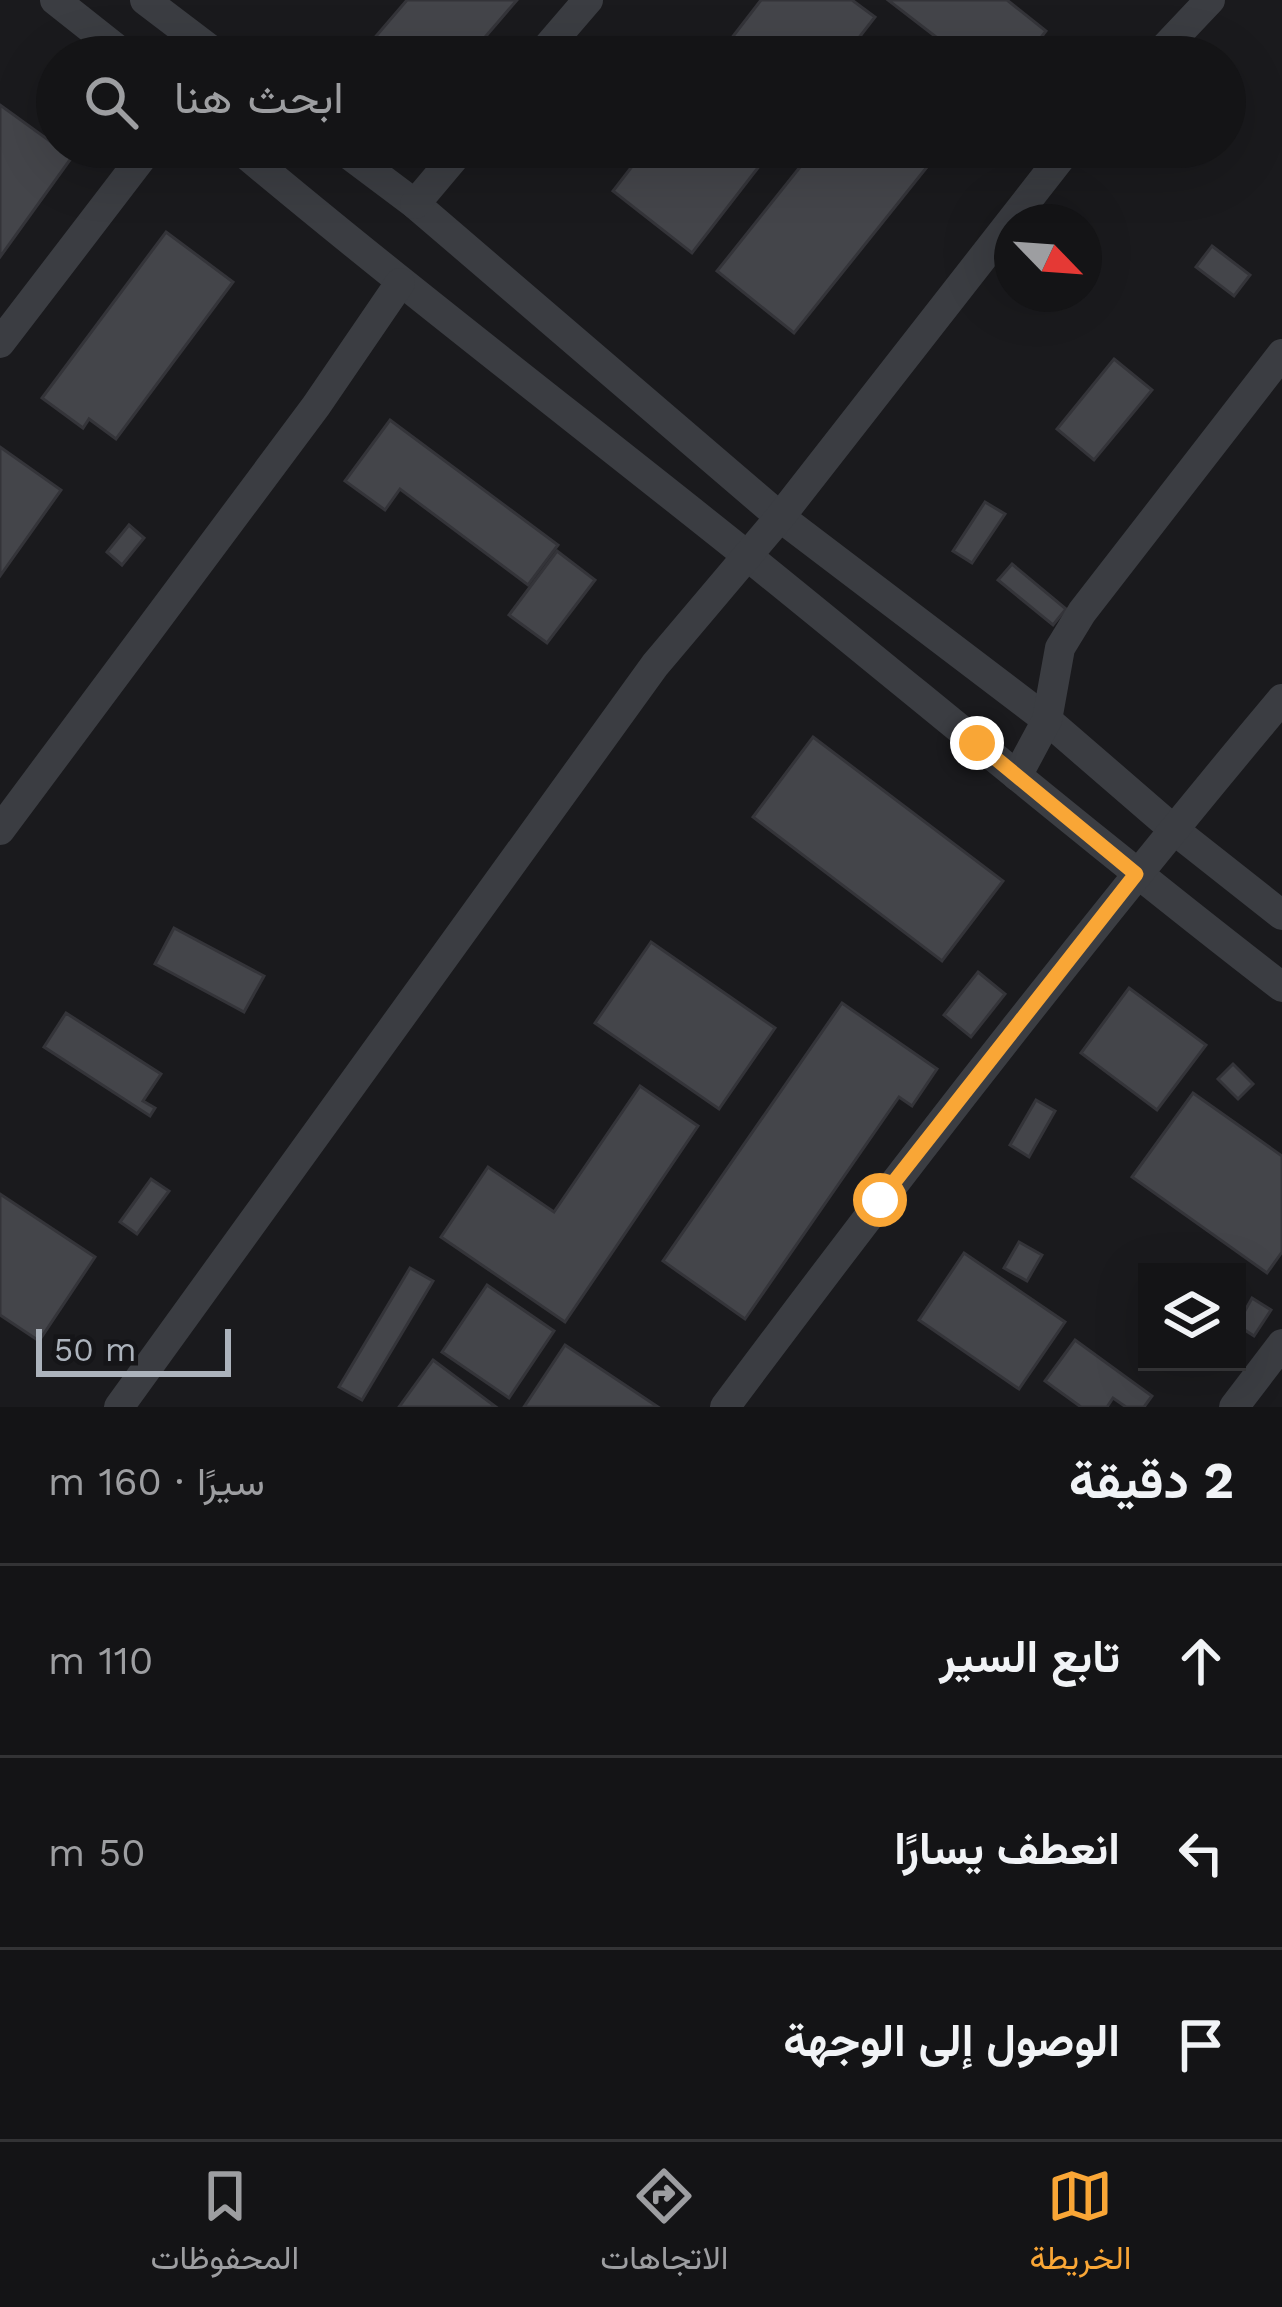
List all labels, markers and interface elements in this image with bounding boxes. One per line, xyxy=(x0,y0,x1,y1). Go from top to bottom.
search box xyxy=(36,36,1246,168)
icon: search xyxy=(78,69,144,135)
text: ابحث هنا xyxy=(174,71,344,124)
north arrow xyxy=(994,204,1102,312)
route end xyxy=(950,716,1004,770)
route start xyxy=(853,1173,907,1227)
map controls xyxy=(1138,1263,1246,1371)
button: layers xyxy=(1138,1263,1246,1371)
scale bar xyxy=(36,1323,231,1376)
text: 50 m xyxy=(54,1330,136,1369)
text: 2 دقيقة xyxy=(1069,1451,1234,1510)
text: سيرًا · 160 m xyxy=(48,1459,265,1504)
icon: ahead xyxy=(1168,1628,1234,1694)
text: تابع السير xyxy=(939,1630,1120,1683)
text: 110 m xyxy=(48,1638,153,1683)
icon: left xyxy=(1168,1820,1234,1886)
text: انعطف يسارًا xyxy=(894,1822,1120,1875)
text: 50 m xyxy=(48,1830,145,1875)
icon: arrive xyxy=(1168,2012,1234,2078)
text: الوصول إلى الوجهة xyxy=(783,2014,1120,2067)
tab: المحفوظات xyxy=(151,2163,299,2287)
tab: الاتجاهات xyxy=(600,2163,728,2287)
tab: الخريطة xyxy=(1029,2163,1131,2287)

